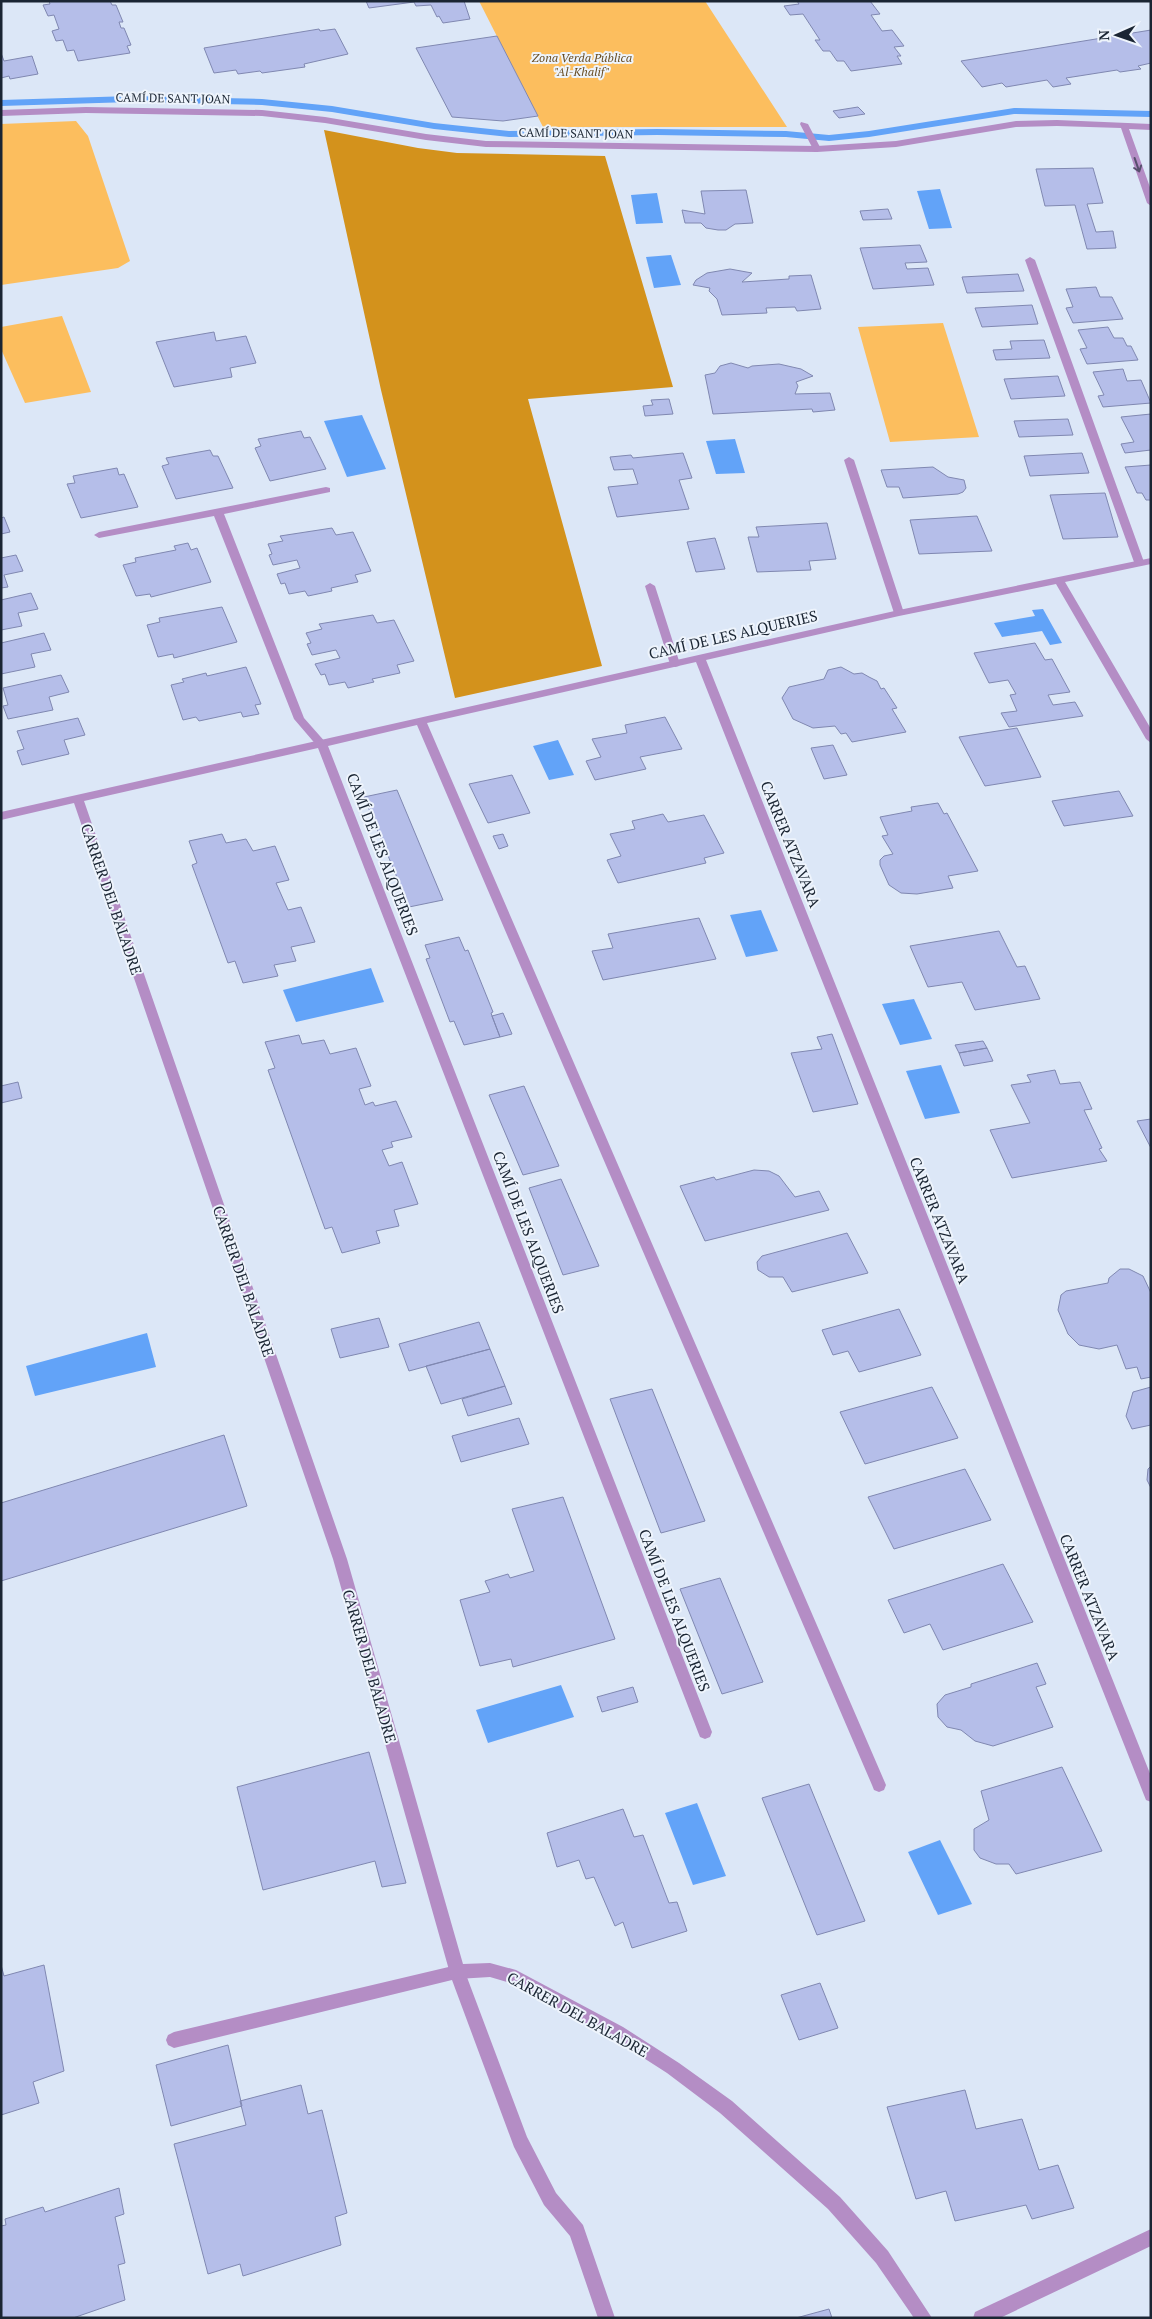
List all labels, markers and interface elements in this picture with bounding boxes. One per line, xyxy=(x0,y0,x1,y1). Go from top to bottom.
north arrow xyxy=(1092,10,1142,60)
text: N xyxy=(1094,29,1113,41)
park label: Zona Verda Pública "Al-Khalif" xyxy=(532,50,632,79)
street label: CAMÍ DE SANT JOAN xyxy=(116,90,231,107)
street label: CAMÍ DE SANT JOAN xyxy=(519,125,634,142)
one-way arrow xyxy=(1133,156,1142,172)
street label: CAMÍ DE LES ALQUERIES xyxy=(647,605,819,663)
street label: CAMÍ DE LES ALQUERIES xyxy=(343,770,423,938)
street label: CARRER ATZAVARA xyxy=(757,778,826,911)
street label: CARRER DEL BALADRE xyxy=(77,821,147,977)
street label: CAMÍ DE LES ALQUERIES xyxy=(489,1148,569,1316)
street label: CARRER ATZAVARA xyxy=(906,1154,975,1287)
street label: CARRER DEL BALADRE xyxy=(209,1203,279,1359)
street label: CAMÍ DE LES ALQUERIES xyxy=(635,1526,715,1694)
street label: CARRER ATZAVARA xyxy=(1056,1531,1125,1664)
street label: CARRER DEL BALADRE xyxy=(339,1587,401,1745)
street label: CARRER DEL BALADRE xyxy=(504,1967,652,2061)

